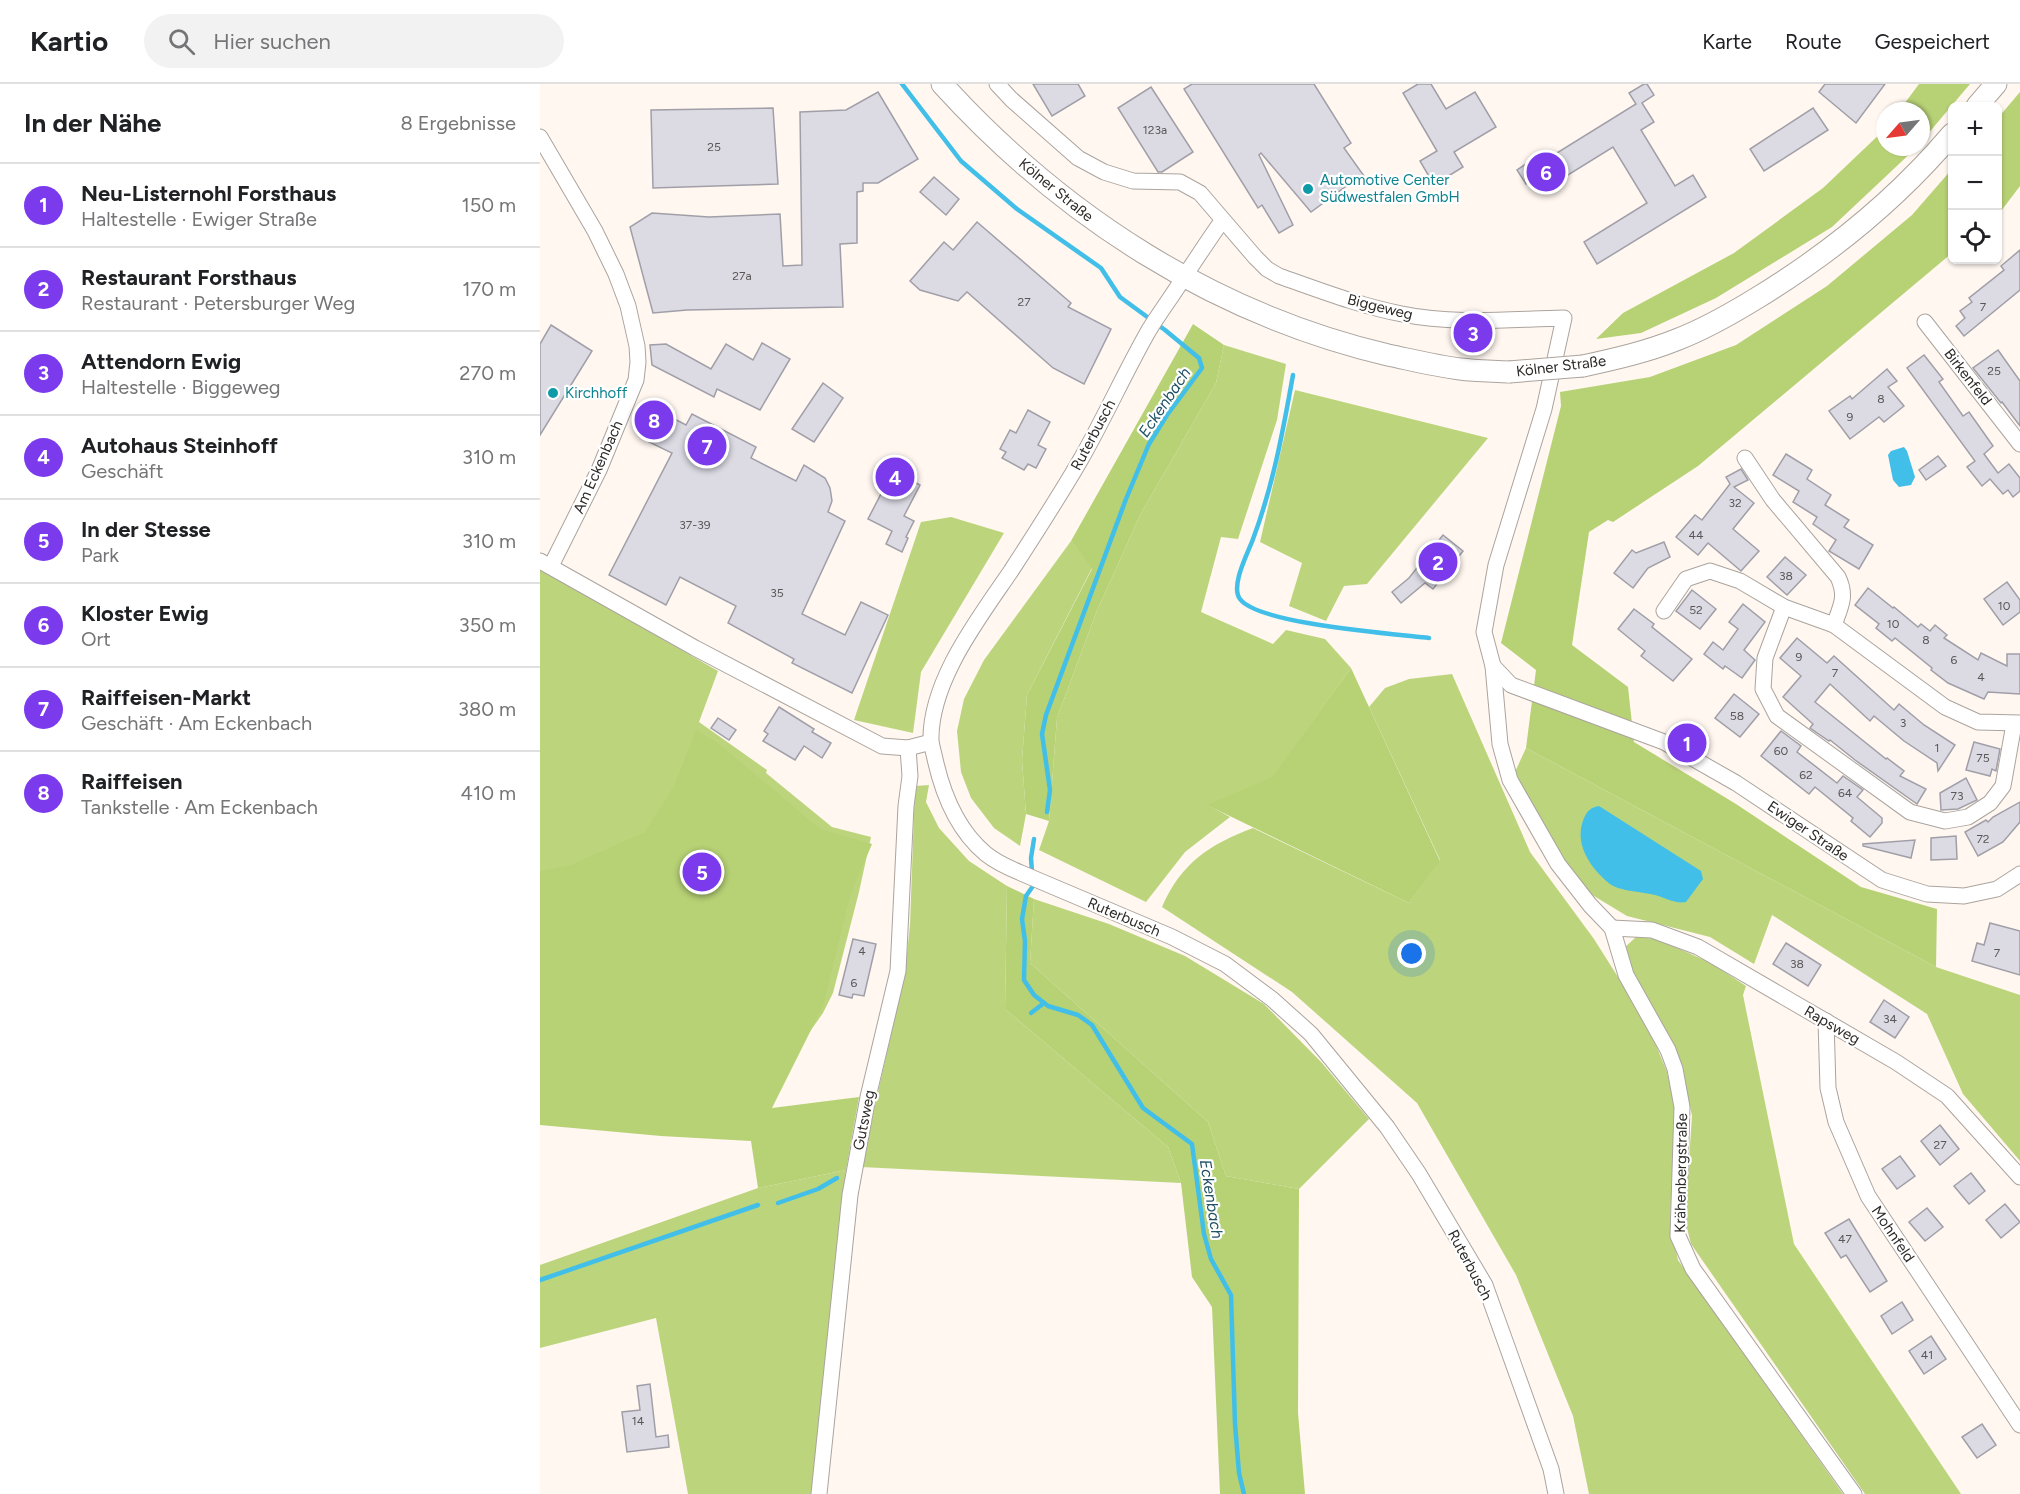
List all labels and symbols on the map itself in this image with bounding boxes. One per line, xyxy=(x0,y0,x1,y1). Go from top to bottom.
north arrow xyxy=(1876,102,1930,156)
house number: 123a xyxy=(1143,123,1167,137)
house number: 25 xyxy=(707,140,721,154)
pin: 6 xyxy=(1526,150,1566,194)
street label: Kölner Straße xyxy=(1015,154,1097,226)
place label: Automotive Center Südwestfalen GmbH xyxy=(1320,171,1460,206)
marker: Automotive Center Südwestfalen GmbH xyxy=(1301,182,1315,196)
house number: 27a xyxy=(732,269,752,283)
street label: Biggeweg xyxy=(1345,290,1415,324)
house number: 27 xyxy=(1017,295,1031,309)
house number: 7 xyxy=(1980,300,1987,314)
pin: 3 xyxy=(1454,310,1492,356)
street label: Birkenfeld xyxy=(1940,345,1996,409)
street label: Kölner Straße xyxy=(1515,352,1607,380)
water label: Eckenbach xyxy=(1134,364,1195,441)
house number: 25 xyxy=(1987,364,2001,378)
place label: Kirchhoff xyxy=(565,384,628,402)
marker: Kirchhoff xyxy=(546,386,560,400)
house number: 8 xyxy=(1877,392,1885,406)
street label: Ruterbusch xyxy=(1067,397,1119,473)
pin: 8 xyxy=(634,398,674,442)
house number: 9 xyxy=(1847,410,1854,424)
street label: Am Eckenbach xyxy=(569,418,627,516)
pin: 7 xyxy=(688,424,726,469)
pin: 4 xyxy=(876,454,914,500)
house number: 32 xyxy=(1728,496,1742,510)
house number: 37-39 xyxy=(679,518,711,532)
house number: 44 xyxy=(1689,528,1704,542)
pin: 2 xyxy=(1418,540,1458,584)
house number: 38 xyxy=(1779,569,1793,583)
house number: 35 xyxy=(770,586,784,600)
house number: 10 xyxy=(1998,599,2011,613)
house number: 52 xyxy=(1689,603,1703,617)
house number: 10 xyxy=(1887,617,1900,631)
house number: 8 xyxy=(1922,633,1930,647)
house number: 9 xyxy=(1796,650,1803,664)
house number: 6 xyxy=(1951,653,1958,667)
house number: 7 xyxy=(1832,666,1839,680)
house number: 4 xyxy=(1977,670,1985,684)
house number: 58 xyxy=(1730,709,1744,723)
house number: 3 xyxy=(1900,716,1906,730)
pin: 1 xyxy=(1668,720,1706,766)
house number: 1 xyxy=(1935,741,1939,755)
house number: 60 xyxy=(1774,744,1789,758)
house number: 75 xyxy=(1976,751,1990,765)
house number: 62 xyxy=(1799,768,1813,782)
house number: 64 xyxy=(1838,786,1853,800)
house number: 73 xyxy=(1951,789,1963,803)
street label: Ewiger Straße xyxy=(1764,797,1852,865)
house number: 72 xyxy=(1976,832,1990,846)
pin: 5 xyxy=(682,850,722,894)
street label: Ruterbusch xyxy=(1085,894,1163,940)
your location xyxy=(1397,939,1426,968)
house number: 4 xyxy=(858,944,866,958)
house number: 7 xyxy=(1994,946,2001,960)
house number: 38 xyxy=(1790,957,1804,971)
house number: 6 xyxy=(851,976,858,990)
street label: Rapsweg xyxy=(1801,1002,1863,1048)
house number: 34 xyxy=(1883,1012,1898,1026)
street label: Gutsweg xyxy=(849,1088,879,1152)
street label: Krähenbergstraße xyxy=(1671,1113,1691,1233)
house number: 27 xyxy=(1933,1138,1947,1152)
water label: Eckenbach xyxy=(1196,1158,1227,1240)
street label: Mohnfeld xyxy=(1868,1202,1918,1266)
street label: Ruterbusch xyxy=(1444,1227,1496,1303)
house number: 47 xyxy=(1838,1232,1852,1246)
house number: 41 xyxy=(1921,1348,1933,1362)
house number: 14 xyxy=(632,1414,645,1428)

